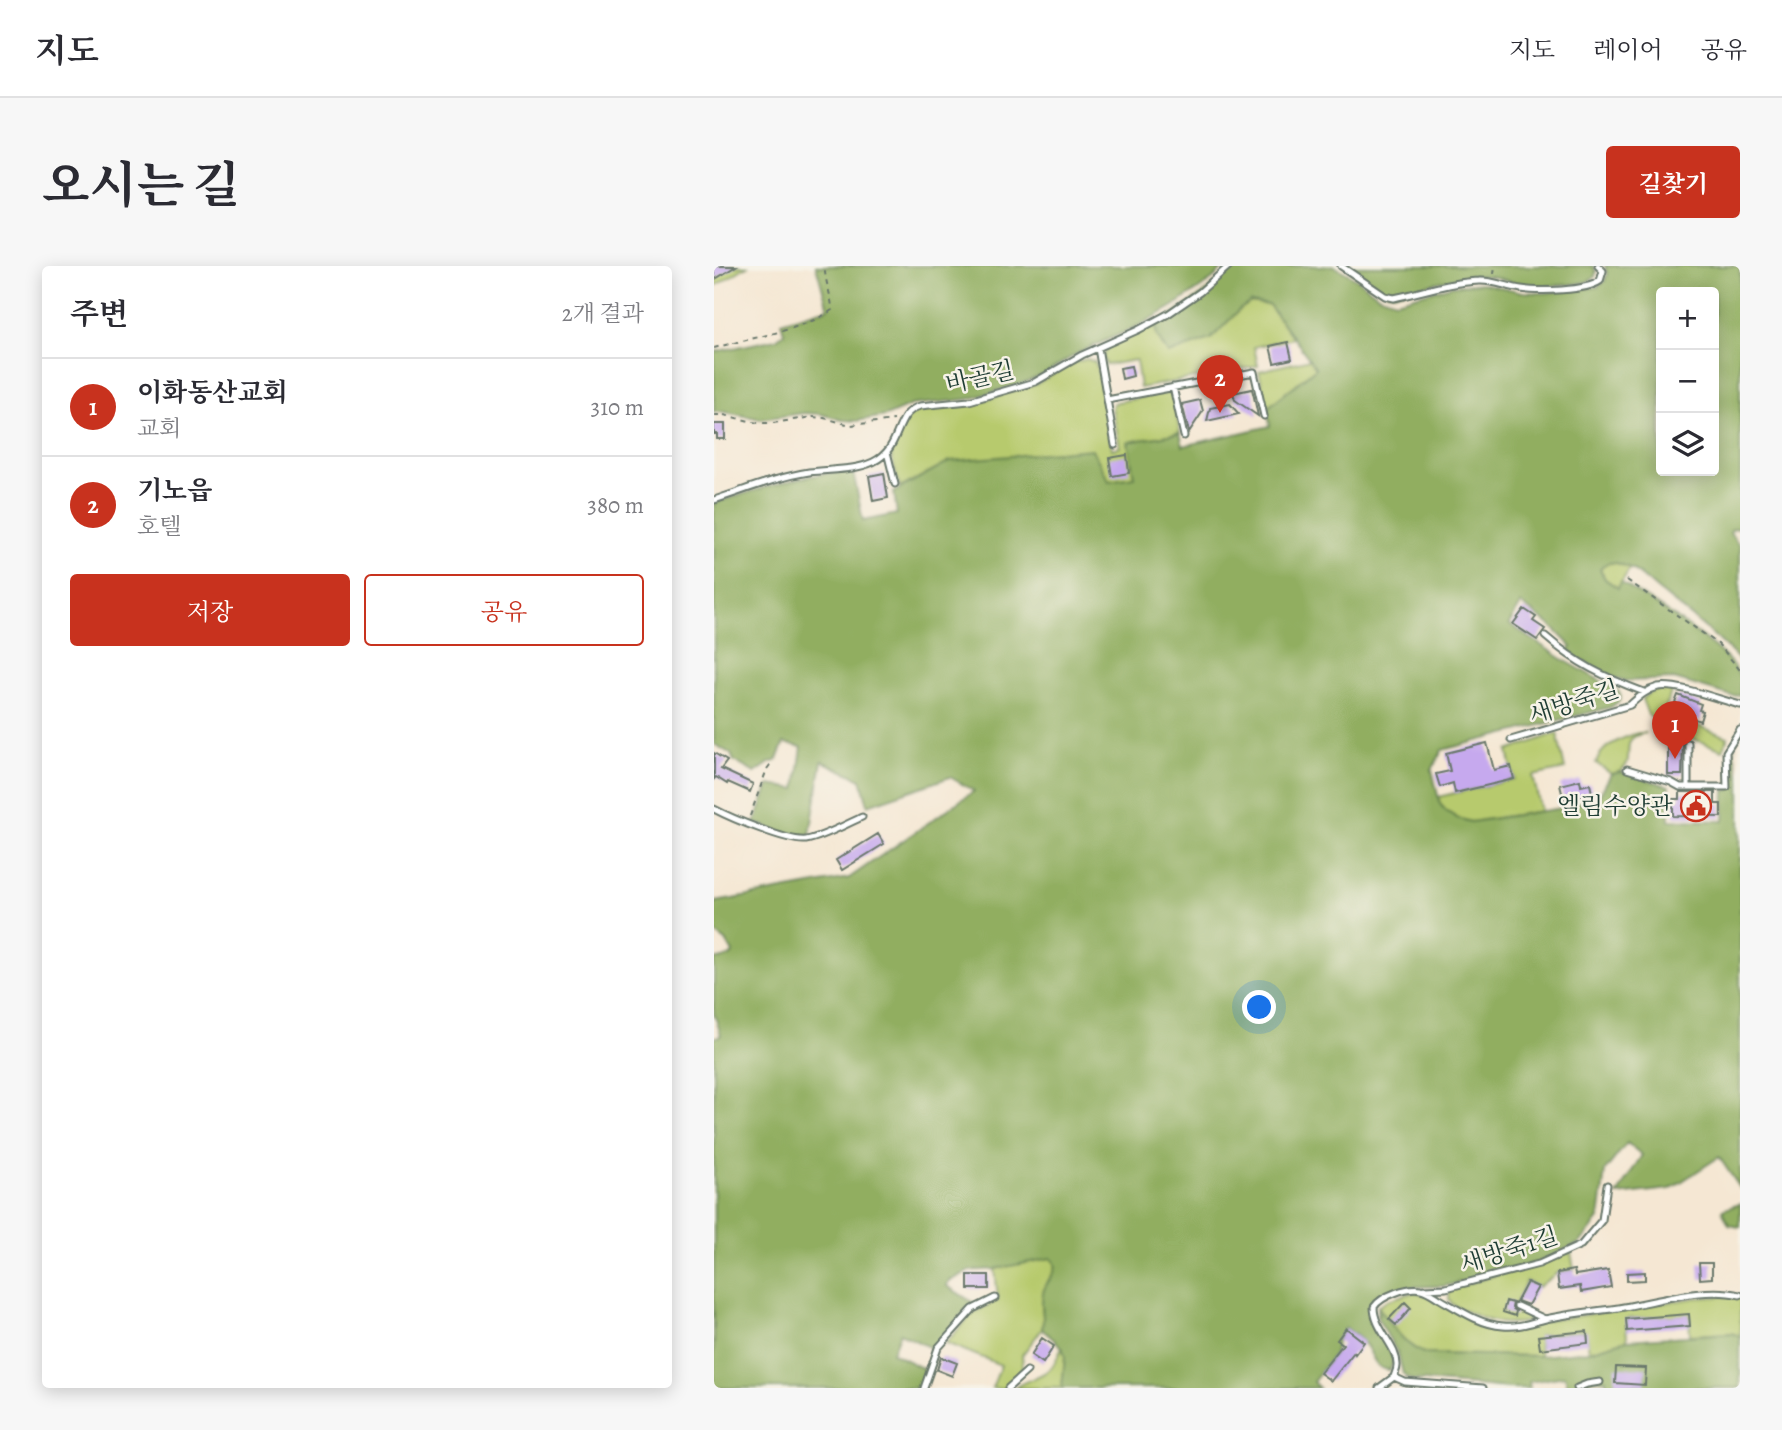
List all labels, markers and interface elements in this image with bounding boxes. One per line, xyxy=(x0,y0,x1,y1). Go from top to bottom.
text: 지도 xyxy=(35,28,99,73)
text: 지도 xyxy=(1509,34,1555,66)
text: 레이어 xyxy=(1593,34,1663,66)
text: 공유 xyxy=(1701,34,1747,66)
button: 길찾기 xyxy=(1606,146,1740,218)
text: 오시는 길 xyxy=(42,152,240,219)
map controls xyxy=(1656,287,1719,476)
button: + xyxy=(1656,287,1719,350)
text: 주변 xyxy=(70,294,128,334)
text: 2개 결과 xyxy=(562,298,644,329)
button: − xyxy=(1656,350,1719,413)
street label: 바골길 xyxy=(943,354,1017,400)
pin: 2 xyxy=(1197,355,1243,413)
text: 이화동산교회 xyxy=(137,375,288,410)
text: 1 xyxy=(89,392,97,423)
text: 310 m xyxy=(591,392,644,423)
text: 교회 xyxy=(137,413,181,444)
button: layers xyxy=(1656,413,1719,476)
text: 기노읍 xyxy=(137,473,212,508)
text: 2 xyxy=(87,490,99,521)
text: 380 m xyxy=(587,490,644,521)
text: 호텔 xyxy=(137,511,181,542)
button: 저장 xyxy=(70,574,350,646)
button: 공유 xyxy=(364,574,644,646)
street label: 새방죽길 xyxy=(1525,672,1623,732)
pin: 1 xyxy=(1652,701,1698,759)
public building icon: 엘림수양관 xyxy=(1679,789,1713,823)
place label: 엘림수양관 xyxy=(1557,790,1673,822)
your location xyxy=(1242,990,1276,1024)
street label: 새방죽1길 xyxy=(1456,1219,1562,1281)

